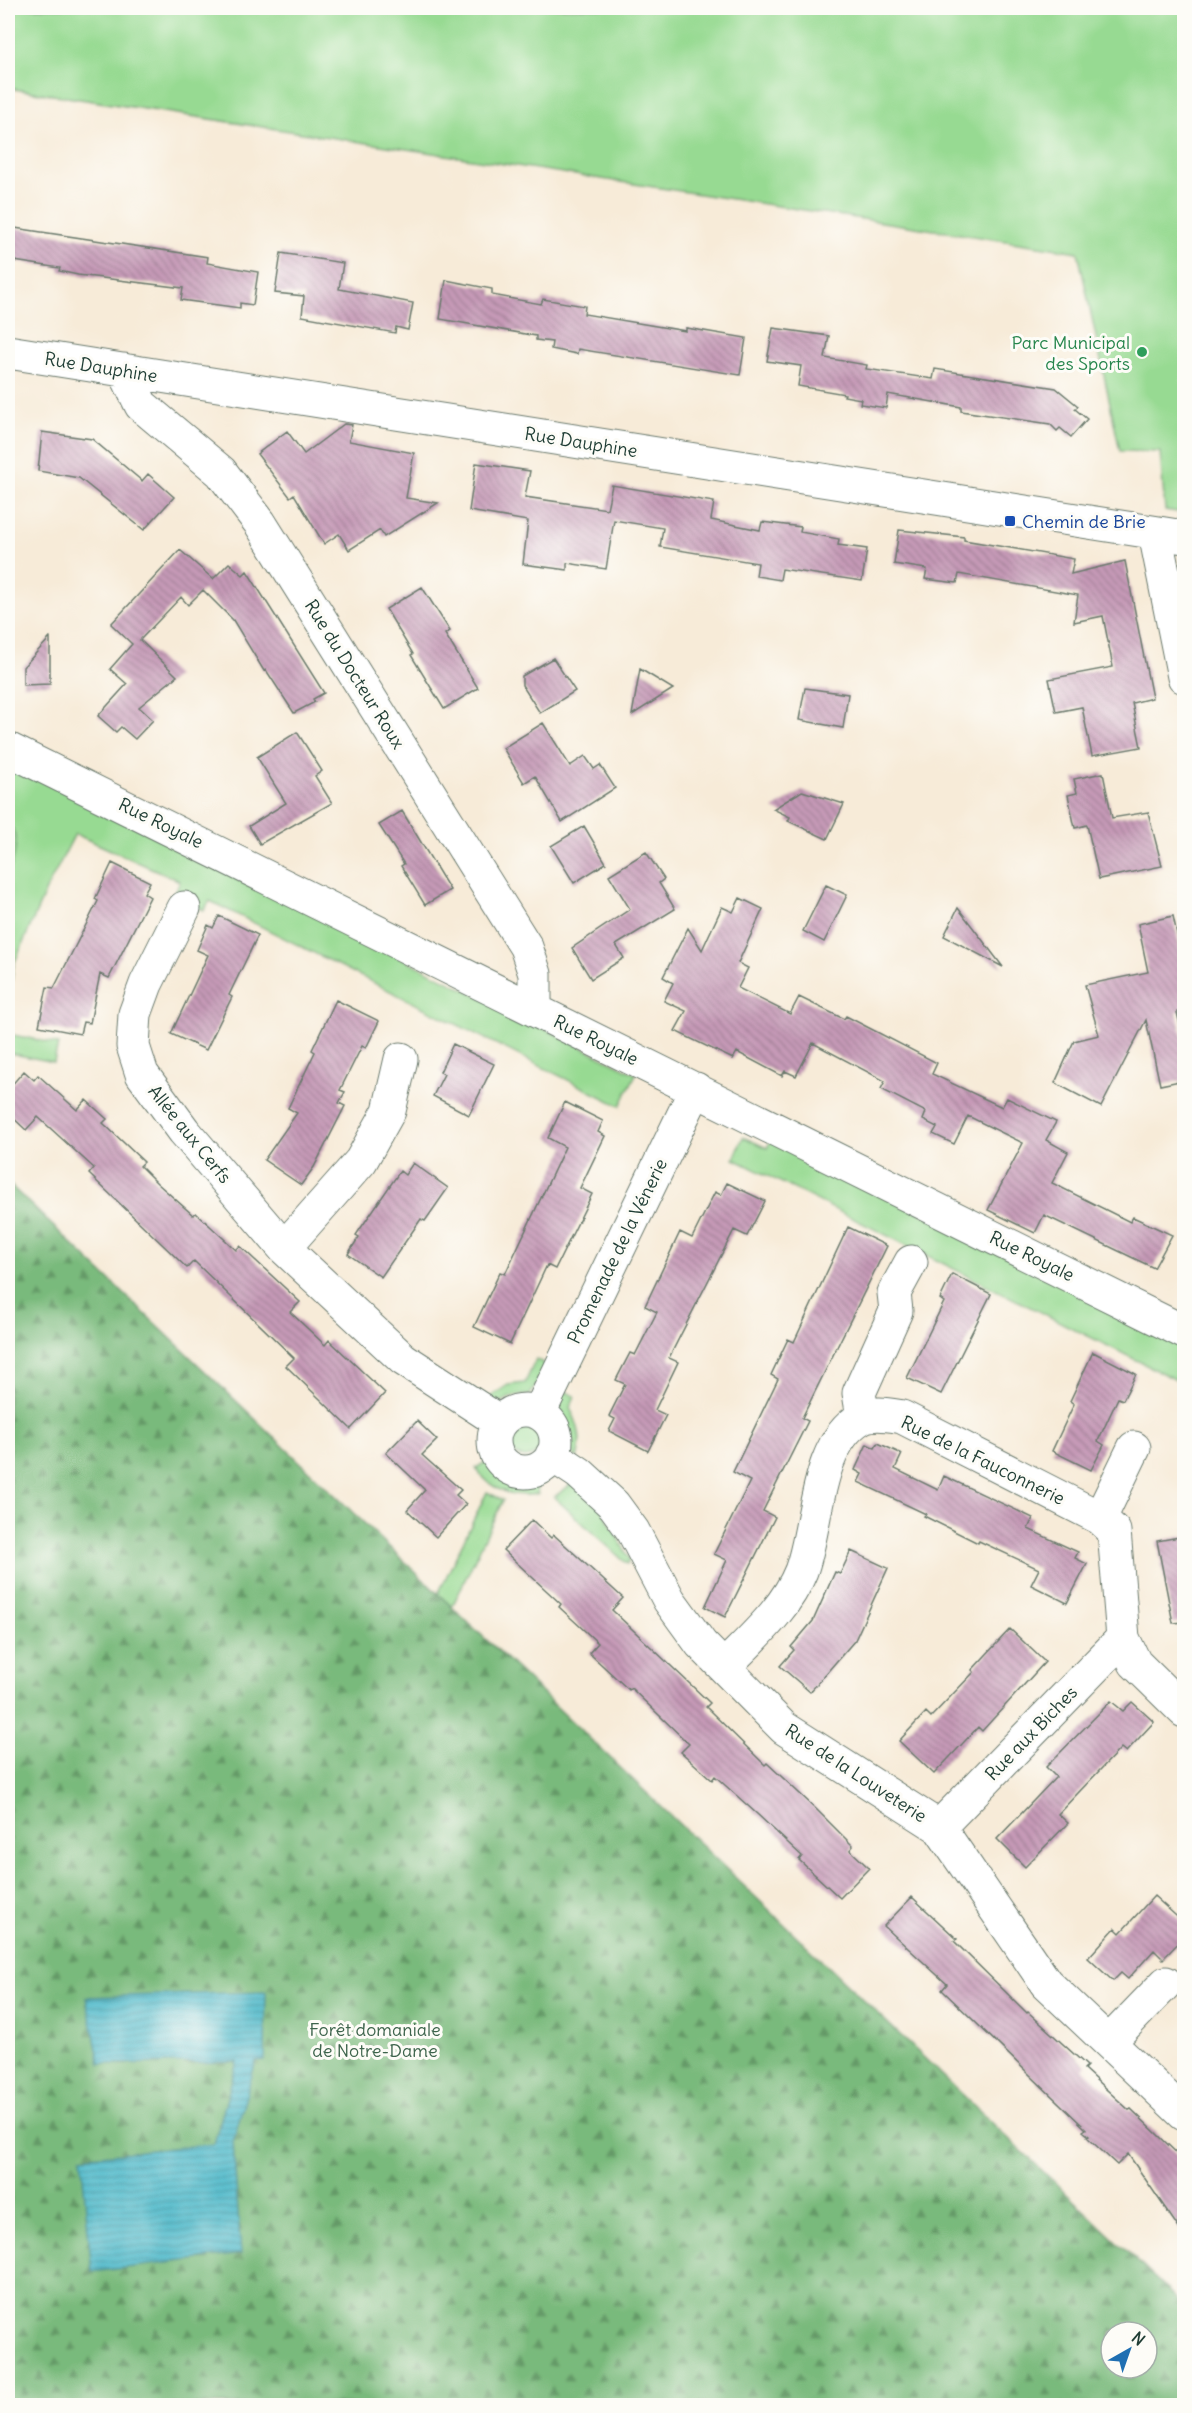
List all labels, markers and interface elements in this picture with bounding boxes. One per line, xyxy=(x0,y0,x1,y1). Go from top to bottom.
place label: Parc Municipal des Sports xyxy=(1011,331,1130,375)
marker: Parc Municipal des Sports xyxy=(1135,345,1149,359)
street label: Rue Dauphine xyxy=(43,347,159,387)
street label: Rue Dauphine xyxy=(523,422,639,462)
place label: Chemin de Brie xyxy=(1022,510,1146,533)
marker: Chemin de Brie xyxy=(1003,514,1017,528)
street label: Rue du Docteur Roux xyxy=(300,595,410,753)
street label: Rue Royale xyxy=(115,793,207,853)
street label: Rue Royale xyxy=(550,1010,642,1070)
street label: Allée aux Cerfs xyxy=(143,1080,237,1188)
street label: Promenade de la Vénerie xyxy=(562,1155,672,1347)
street label: Rue Royale xyxy=(986,1226,1078,1286)
street label: Rue de la Fauconnerie xyxy=(897,1410,1069,1510)
street label: Rue aux Biches xyxy=(980,1681,1082,1785)
street label: Rue de la Louveterie xyxy=(781,1719,931,1827)
park label: Forêt domaniale de Notre-Dame xyxy=(309,2018,441,2062)
north arrow xyxy=(1099,2320,1159,2380)
text: N xyxy=(1128,2327,1149,2350)

